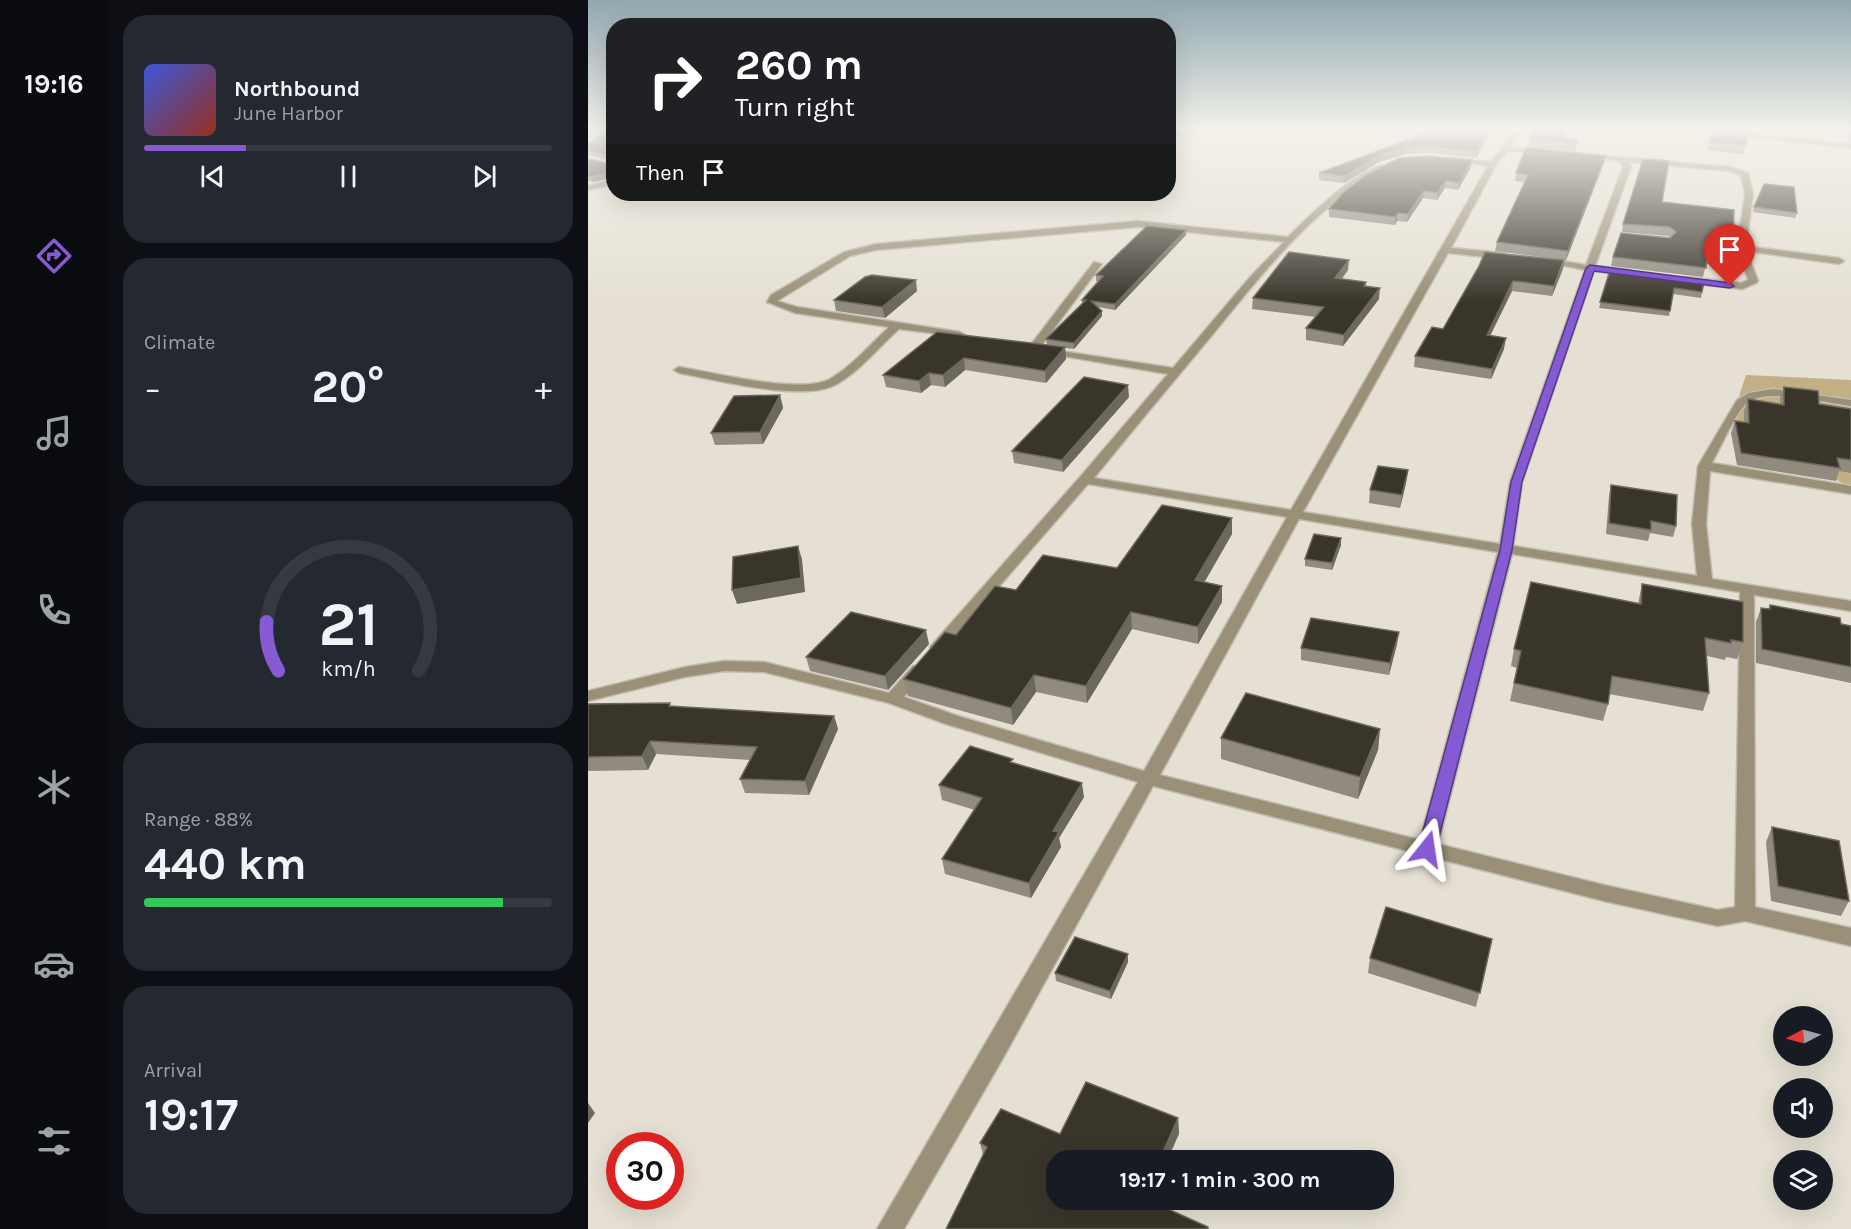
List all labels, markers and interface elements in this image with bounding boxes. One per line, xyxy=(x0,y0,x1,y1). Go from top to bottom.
text: 260 m xyxy=(735,40,863,90)
icon: right xyxy=(636,42,714,120)
text: 19:16 xyxy=(24,68,84,100)
text: Northbound xyxy=(234,76,360,102)
text: Turn right xyxy=(735,91,855,123)
text: June Harbor xyxy=(234,102,343,125)
icon: arrive xyxy=(697,156,730,189)
icon: previous xyxy=(196,160,229,193)
icon: pause xyxy=(332,160,365,193)
icon: next xyxy=(468,160,501,193)
text: Then xyxy=(636,160,685,186)
pin xyxy=(1704,224,1755,286)
icon: arrive xyxy=(1713,233,1746,266)
icon: directions xyxy=(33,235,75,277)
text: Climate xyxy=(144,331,215,354)
text: 20° xyxy=(311,361,385,413)
text: − xyxy=(144,369,161,407)
text: + xyxy=(535,369,552,407)
icon: music xyxy=(33,412,75,454)
icon: phone xyxy=(33,589,75,631)
text: 21 xyxy=(318,589,378,662)
text: km/h xyxy=(321,657,375,682)
icon: climate xyxy=(33,766,75,808)
text: Range · 88% xyxy=(144,808,253,831)
position arrow xyxy=(1395,817,1459,881)
text: 440 km xyxy=(144,838,307,890)
icon: car xyxy=(33,943,75,985)
north arrow xyxy=(1773,1006,1833,1066)
map controls xyxy=(1773,1006,1833,1210)
text: Arrival xyxy=(144,1059,203,1082)
button: sound xyxy=(1773,1078,1833,1138)
text: 19:17 xyxy=(144,1089,238,1141)
icon: filters xyxy=(33,1120,75,1162)
speed limit sign: 30 xyxy=(606,1132,684,1210)
button: layers xyxy=(1773,1150,1833,1210)
text: 19:17 · 1 min · 300 m xyxy=(1120,1167,1320,1193)

